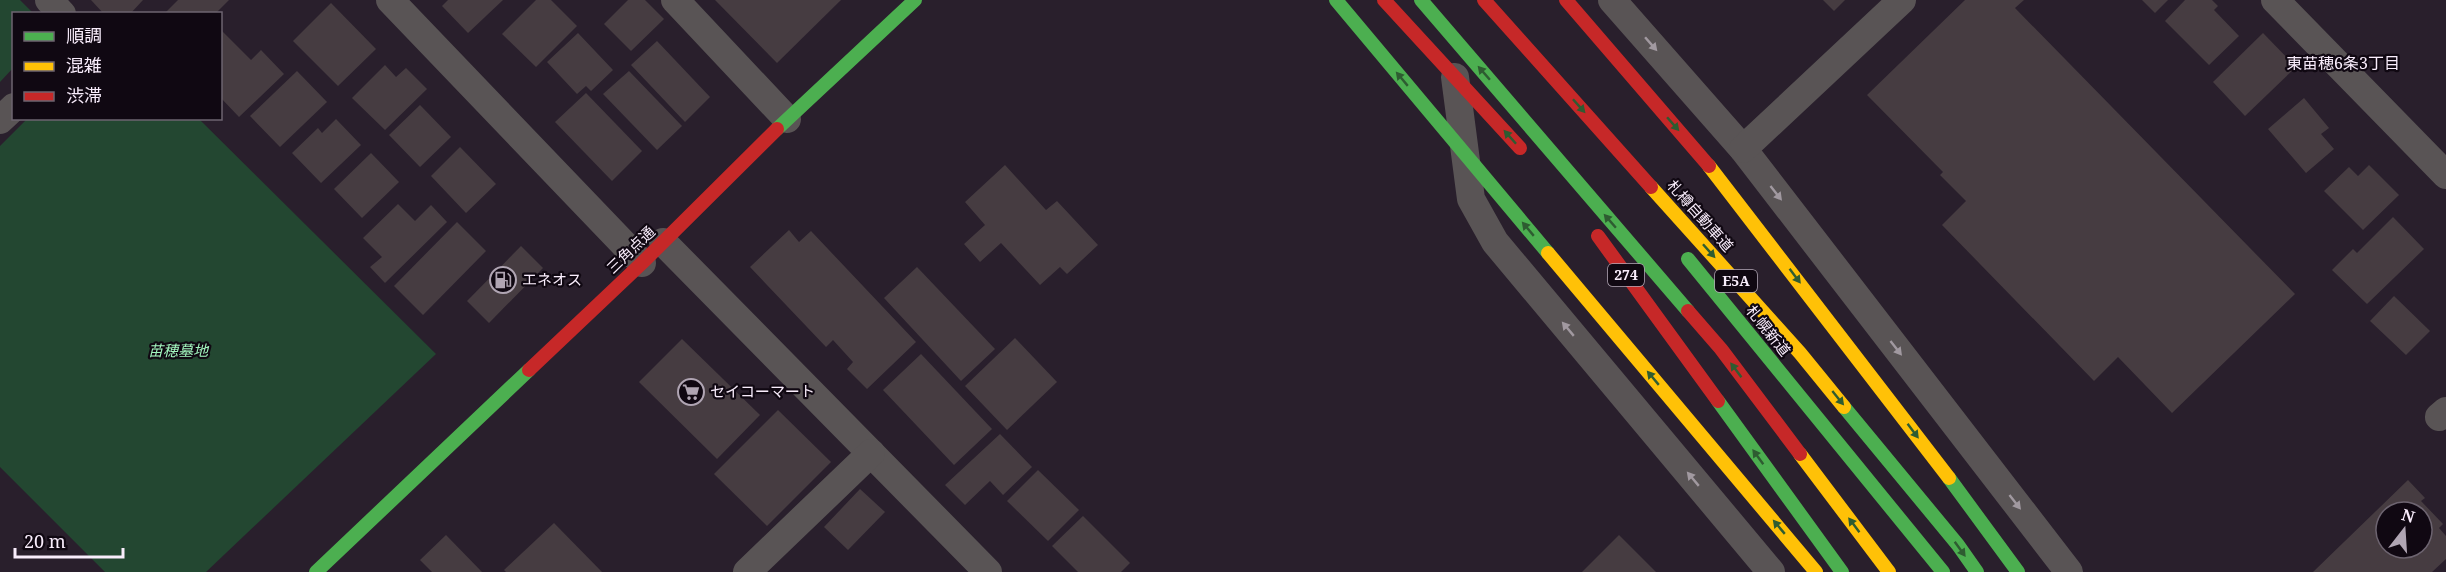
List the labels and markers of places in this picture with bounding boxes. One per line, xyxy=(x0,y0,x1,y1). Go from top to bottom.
fuel station icon: エネオス xyxy=(488,265,518,295)
place label: エネオス xyxy=(522,269,582,289)
supermarket icon: セイコーマート xyxy=(676,377,706,407)
place label: セイコーマート xyxy=(710,381,815,401)

